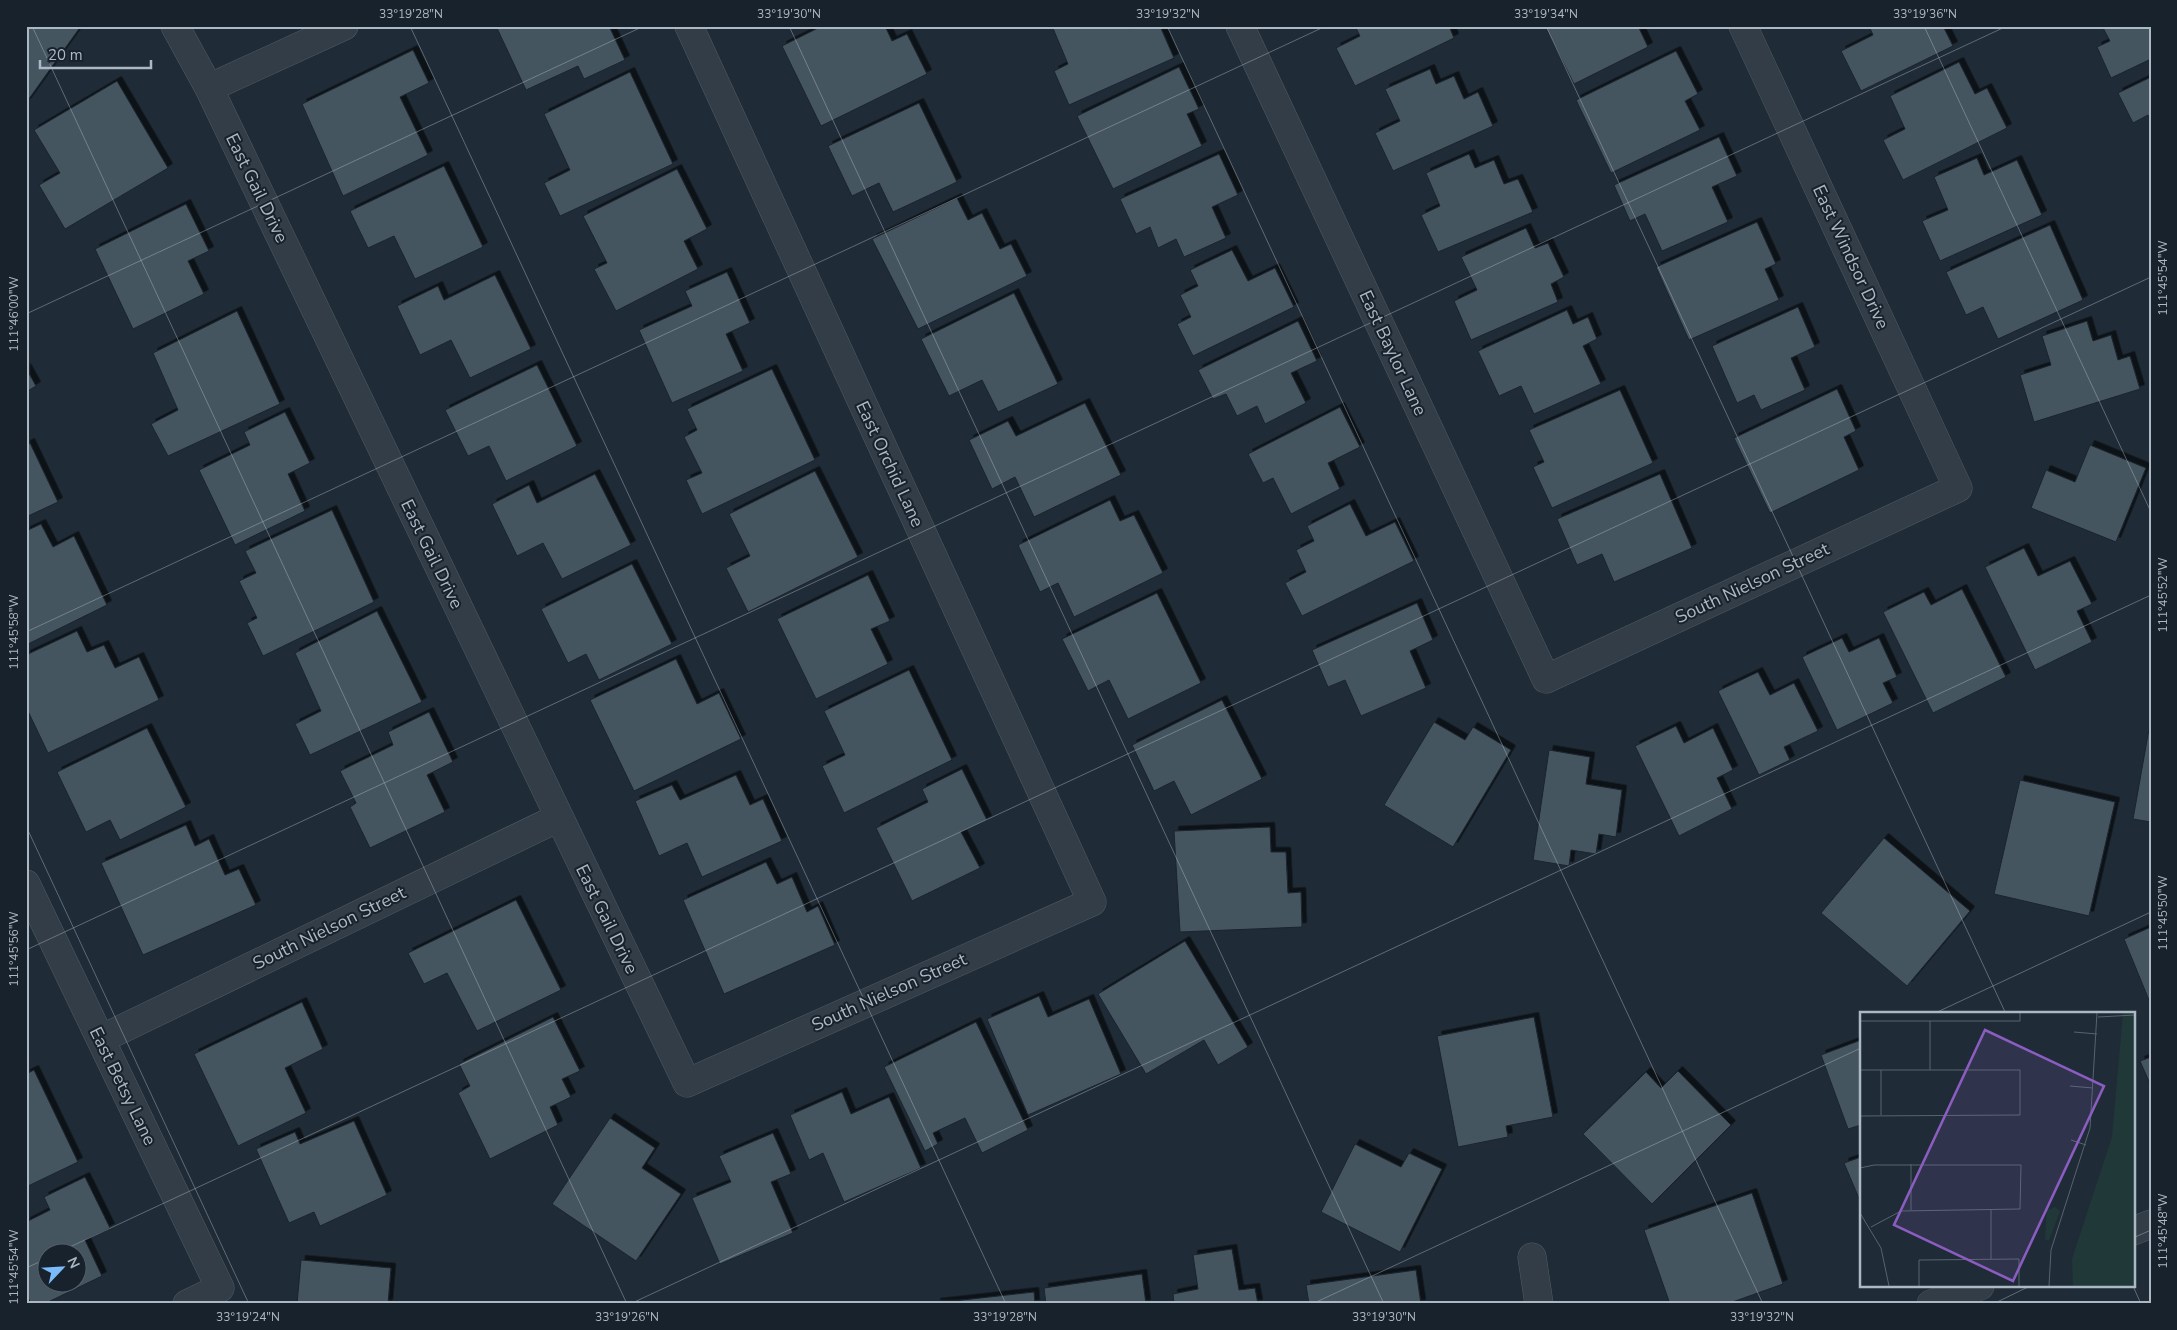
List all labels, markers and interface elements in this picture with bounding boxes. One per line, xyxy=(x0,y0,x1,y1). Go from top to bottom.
text: 33°19'28"N xyxy=(379,6,443,22)
text: 33°19'30"N xyxy=(757,6,821,22)
text: 33°19'32"N xyxy=(1136,6,1200,22)
text: 33°19'34"N xyxy=(1514,6,1578,22)
text: 33°19'36"N xyxy=(1893,6,1957,22)
scale bar xyxy=(40,38,151,70)
text: 20 m xyxy=(48,45,83,65)
street label: East Gail Drive xyxy=(220,129,294,247)
street label: East Windsor Drive xyxy=(1807,181,1895,333)
text: 111°45'54"W xyxy=(2155,240,2171,316)
text: 111°46'00"W xyxy=(6,276,22,352)
street label: East Baylor Lane xyxy=(1353,286,1433,420)
street label: East Orchid Lane xyxy=(850,397,930,531)
street label: East Gail Drive xyxy=(395,495,469,613)
street label: South Nielson Street xyxy=(1671,536,1833,629)
text: 111°45'52"W xyxy=(2155,557,2171,633)
text: 111°45'58"W xyxy=(6,594,22,670)
street label: East Gail Drive xyxy=(570,860,644,978)
text: 111°45'50"W xyxy=(2155,875,2171,951)
street label: South Nielson Street xyxy=(249,880,410,975)
text: 111°45'56"W xyxy=(6,911,22,987)
street label: South Nielson Street xyxy=(808,947,971,1037)
inset map xyxy=(1860,1012,2134,1288)
street label: East Betsy Lane xyxy=(84,1023,162,1149)
text: 111°45'48"W xyxy=(2155,1193,2171,1269)
text: 111°45'54"W xyxy=(6,1229,22,1305)
north arrow xyxy=(38,1242,88,1292)
text: N xyxy=(63,1254,84,1271)
text: 33°19'24"N xyxy=(216,1309,280,1325)
text: 33°19'26"N xyxy=(595,1309,659,1325)
text: 33°19'28"N xyxy=(973,1309,1037,1325)
text: 33°19'30"N xyxy=(1352,1309,1416,1325)
text: 33°19'32"N xyxy=(1730,1309,1794,1325)

